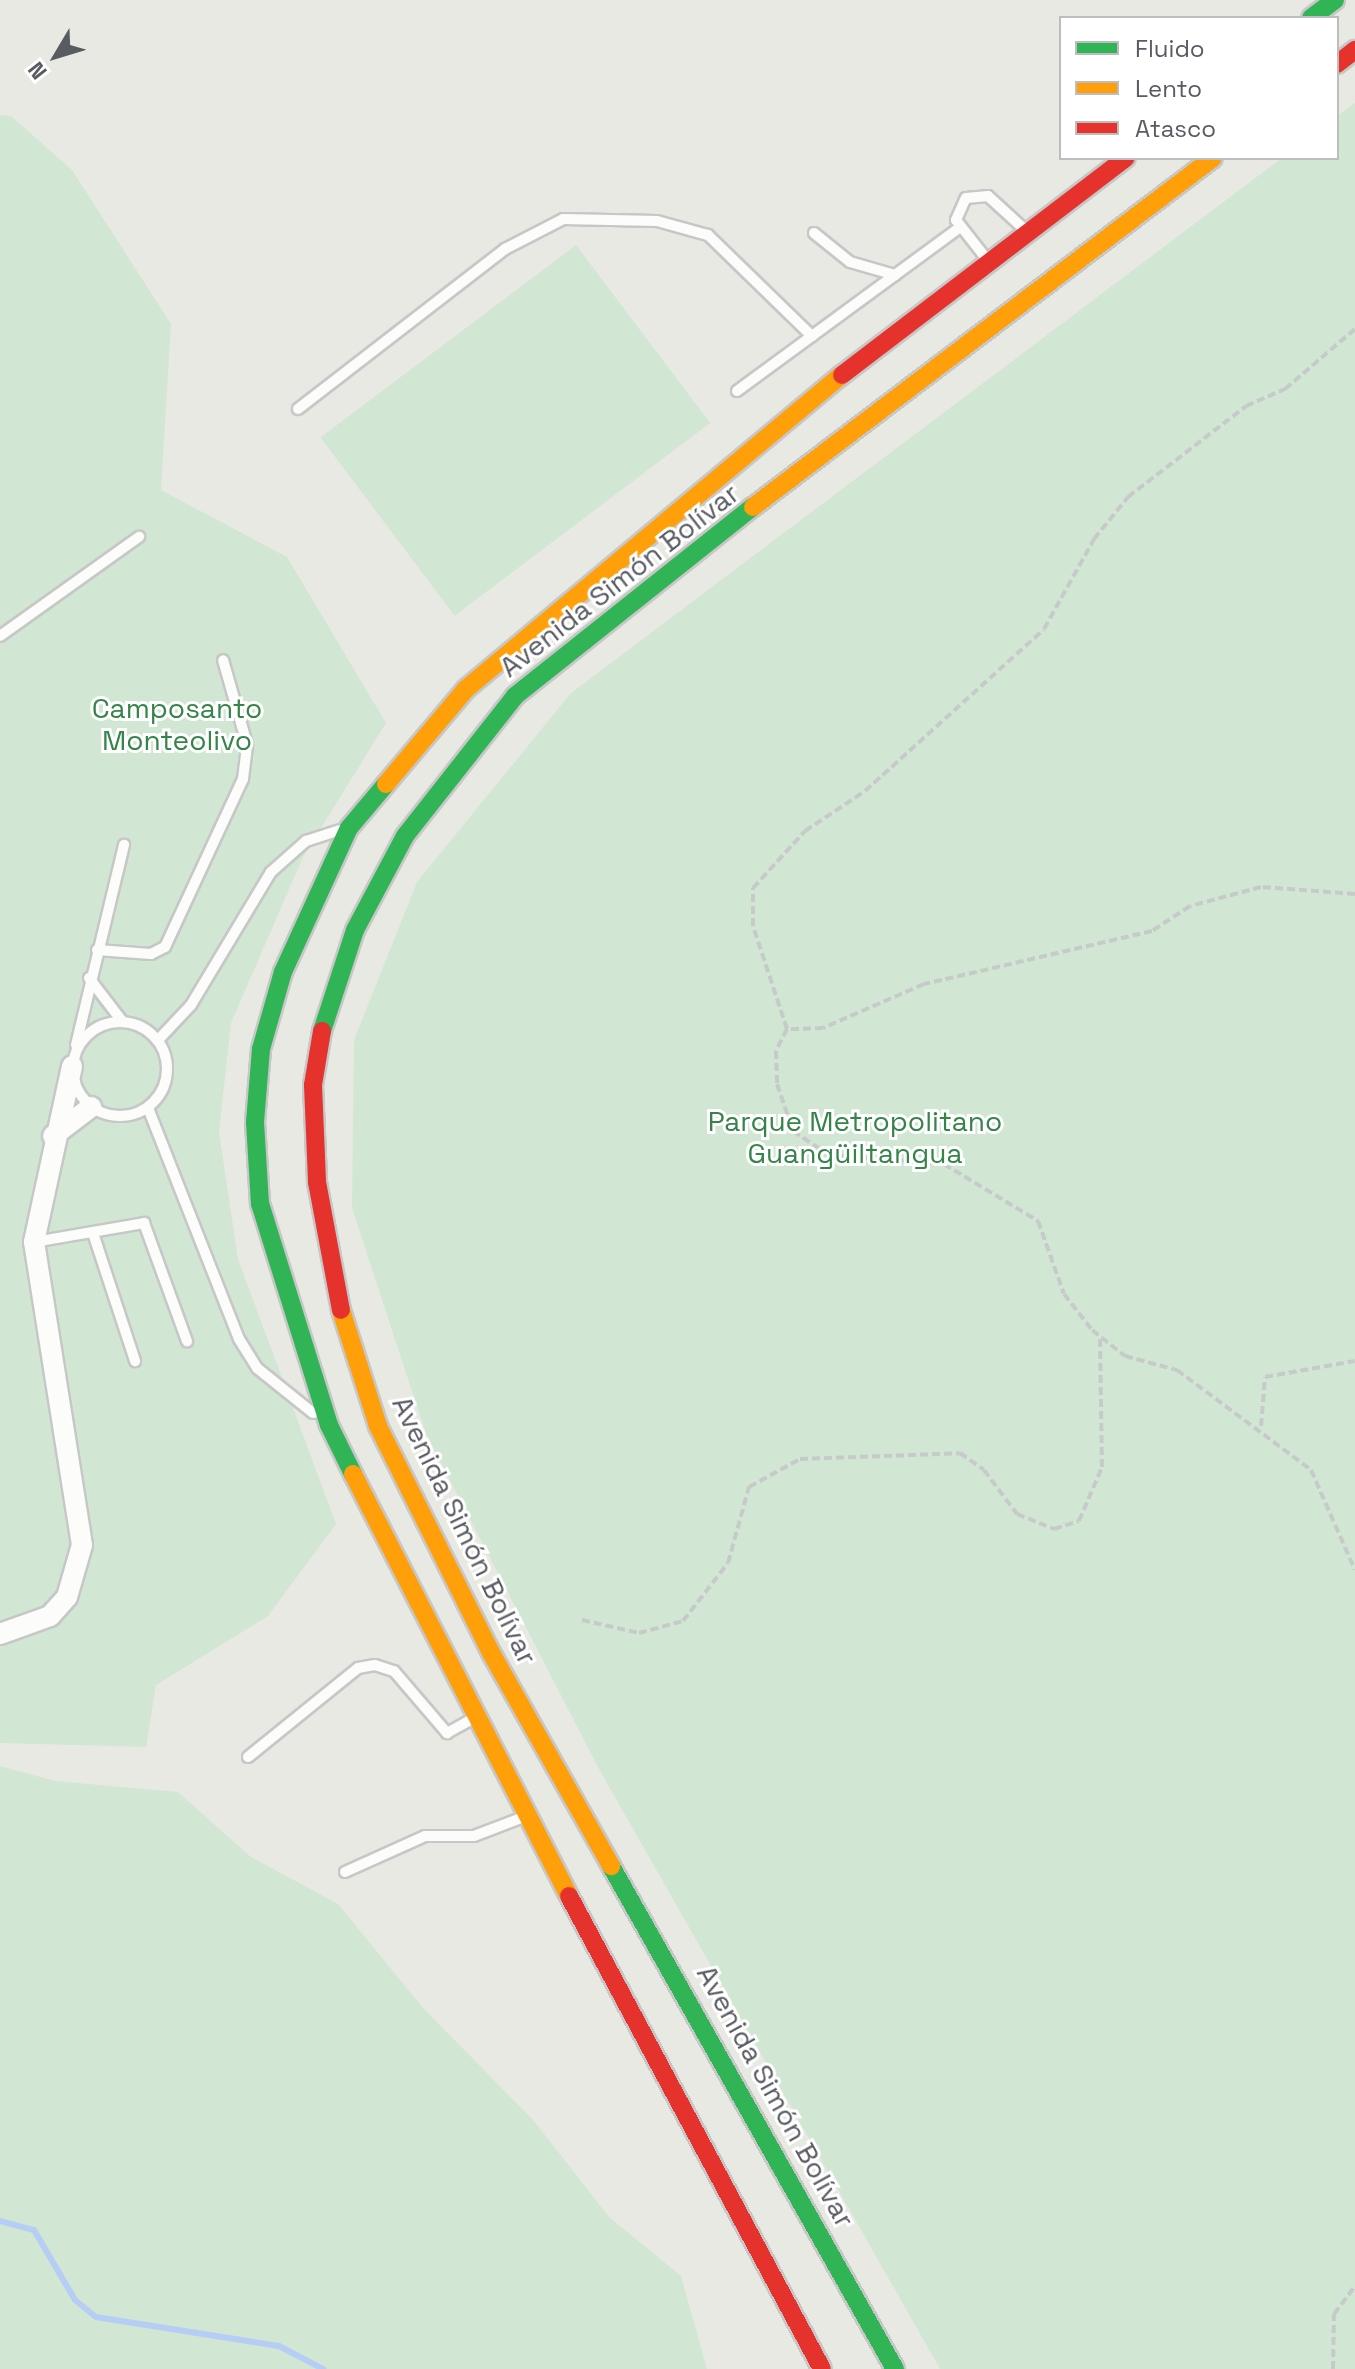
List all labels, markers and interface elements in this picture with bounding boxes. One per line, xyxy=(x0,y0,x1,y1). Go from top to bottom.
north arrow xyxy=(16,16,96,96)
legend xyxy=(1059,16,1339,160)
text: Fluido xyxy=(1135,33,1205,64)
text: N xyxy=(22,56,53,85)
text: Lento xyxy=(1135,73,1202,104)
text: Atasco xyxy=(1135,113,1216,144)
street label: Avenida Simón Bolívar xyxy=(493,476,745,684)
park label: Camposanto Monteolivo xyxy=(92,691,262,757)
park label: Parque Metropolitano Guangüiltangua xyxy=(708,1104,1002,1170)
street label: Avenida Simón Bolívar xyxy=(385,1390,545,1670)
street label: Avenida Simón Bolívar xyxy=(690,1959,862,2233)

